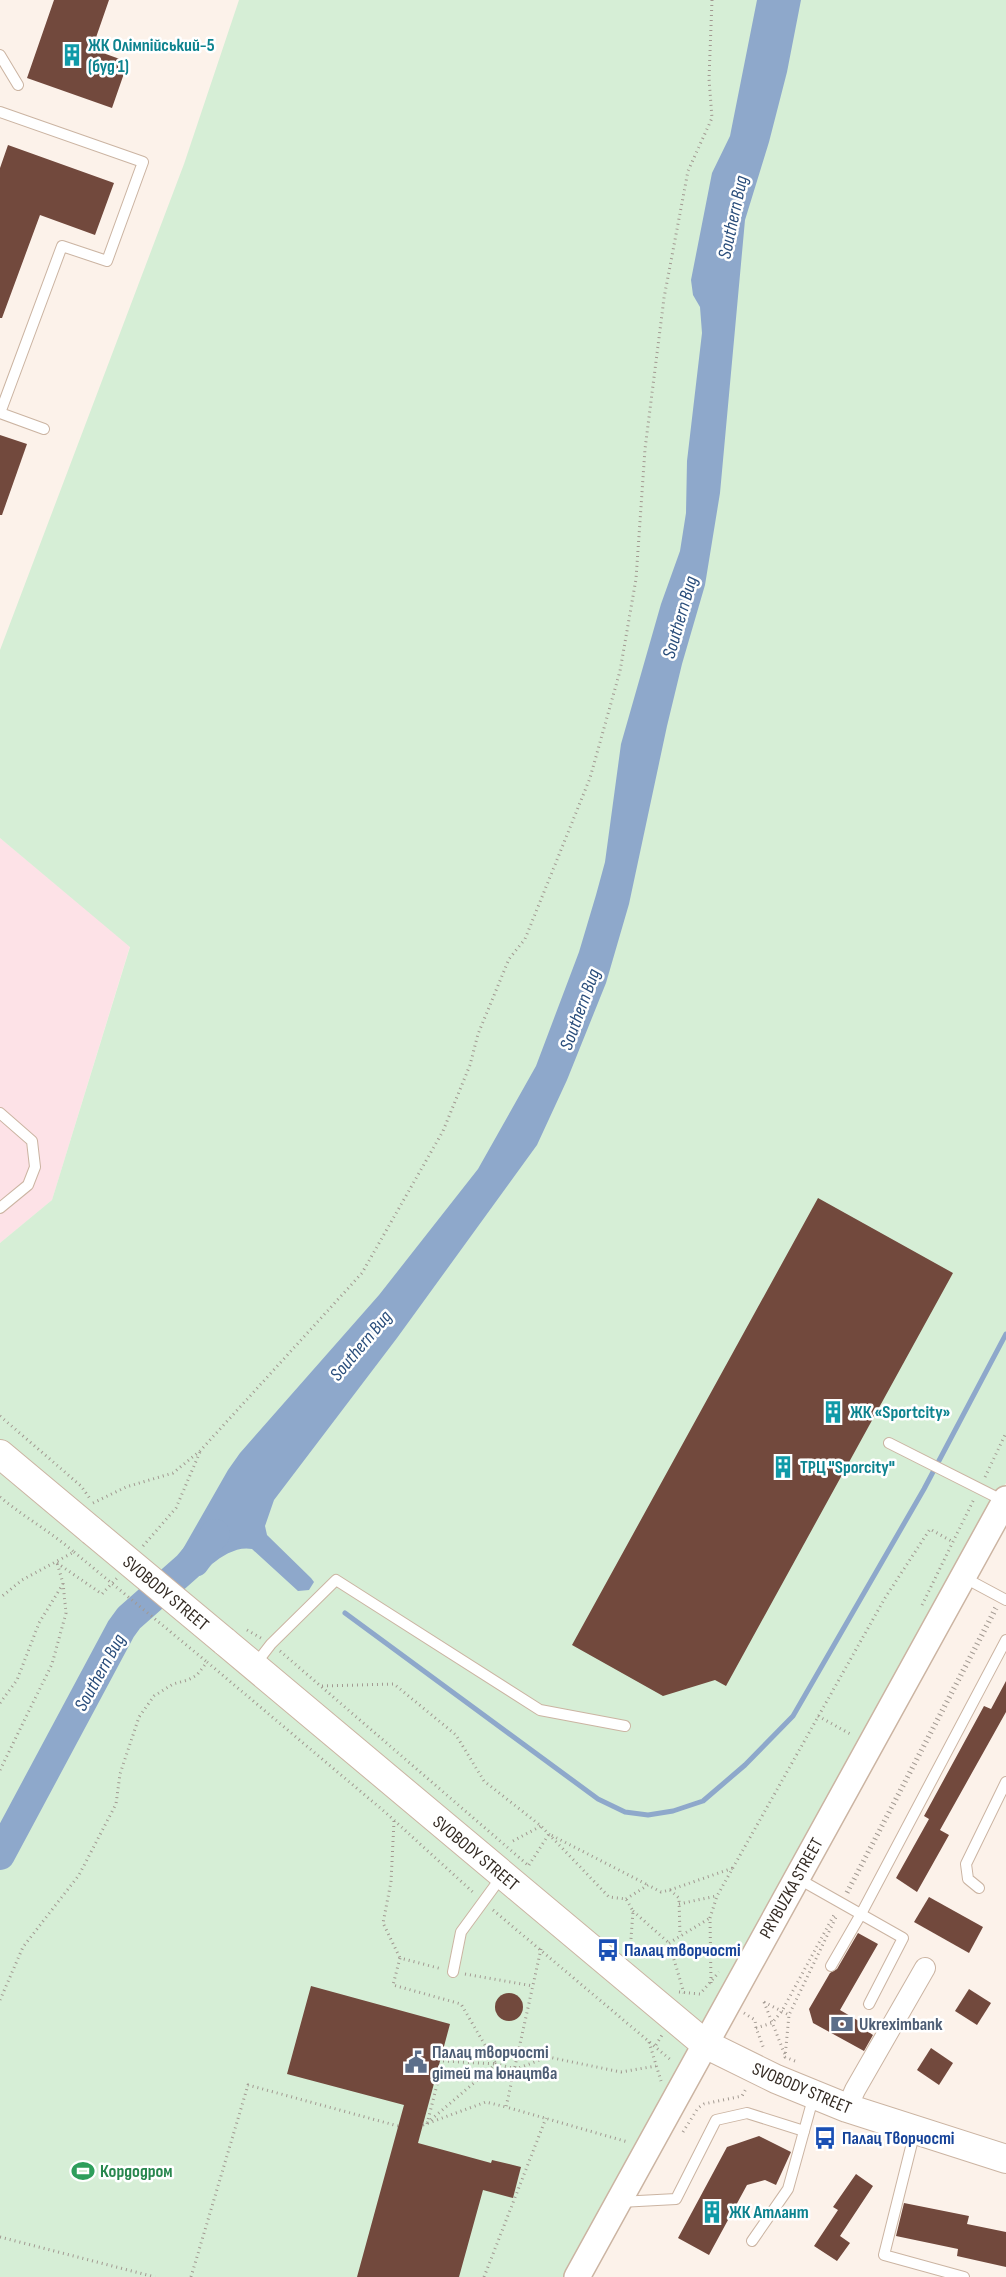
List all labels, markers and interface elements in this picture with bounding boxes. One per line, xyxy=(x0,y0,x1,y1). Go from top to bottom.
place label: ЖК Олімпійський-5 (буд 1) xyxy=(88,35,215,77)
building icon: ЖК Олімпійський-5 (буд 1) xyxy=(59,42,85,68)
water label: Southern Bug xyxy=(713,173,754,261)
water label: Southern Bug xyxy=(658,573,703,661)
water label: Southern Bug xyxy=(555,966,606,1053)
water label: Southern Bug xyxy=(325,1306,397,1386)
building icon: ЖК «Sportcity» xyxy=(820,1399,846,1425)
place label: ЖК «Sportcity» xyxy=(850,1402,951,1423)
building icon: ТРЦ "Sporcity" xyxy=(770,1454,796,1480)
place label: ТРЦ "Sporcity" xyxy=(800,1457,895,1478)
street label: SVOBODY STREET xyxy=(118,1551,213,1635)
water label: Southern Bug xyxy=(70,1630,131,1715)
street label: SVOBODY STREET xyxy=(428,1811,523,1895)
street label: PRYBUZKA STREET xyxy=(755,1834,828,1942)
bus stop icon: Палац творчості xyxy=(595,1937,621,1963)
place label: Палац творчості xyxy=(624,1940,741,1961)
bank icon: Ukreximbank xyxy=(829,2011,855,2037)
place label: Ukreximbank xyxy=(859,2014,943,2035)
place label: Палац творчості дітей та юнацтва xyxy=(432,2042,557,2084)
public building icon: Палац творчості дітей та юнацтва xyxy=(403,2049,429,2075)
street label: SVOBODY STREET xyxy=(749,2058,855,2119)
bus stop icon: Палац Творчості xyxy=(812,2125,838,2151)
place label: Палац Творчості xyxy=(842,2128,955,2149)
sports icon: Кордодром xyxy=(70,2158,96,2184)
place label: Кордодром xyxy=(100,2161,173,2182)
building icon: ЖК Атлант xyxy=(699,2199,725,2225)
place label: ЖК Атлант xyxy=(729,2202,809,2223)

